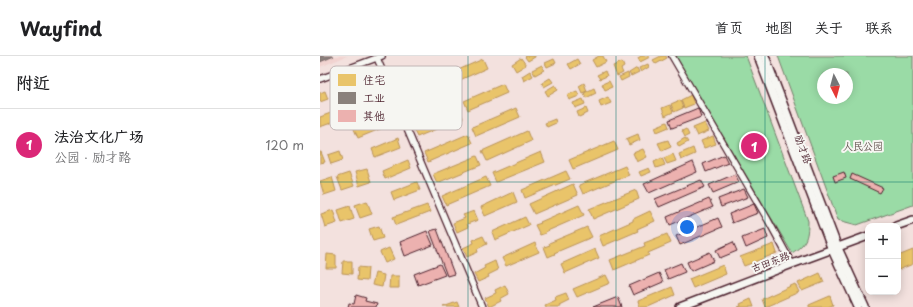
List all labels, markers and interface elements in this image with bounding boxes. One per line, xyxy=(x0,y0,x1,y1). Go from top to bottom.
text: Wayfind xyxy=(20,14,102,42)
text: 首页 xyxy=(715,17,743,38)
text: 地图 xyxy=(765,17,793,38)
text: 关于 xyxy=(815,17,843,38)
text: 联系 xyxy=(865,17,893,38)
legend xyxy=(330,66,462,130)
north arrow xyxy=(817,68,853,104)
text: 附近 xyxy=(16,69,50,95)
text: 住宅 xyxy=(363,71,385,88)
text: 工业 xyxy=(363,89,385,106)
text: 其他 xyxy=(363,107,385,124)
text: 法治文化广场 xyxy=(54,124,144,147)
pin: 1 xyxy=(741,131,767,161)
street label: 励才路 xyxy=(792,132,816,166)
text: 1 xyxy=(26,135,32,154)
text: 120 m xyxy=(265,135,304,154)
park label: 人民公园 xyxy=(843,138,883,153)
text: 公园 · 励才路 xyxy=(54,147,131,166)
your location xyxy=(677,217,697,237)
map controls xyxy=(865,223,901,295)
button: + xyxy=(865,223,901,259)
street label: 古田东路 xyxy=(749,247,791,275)
button: − xyxy=(865,259,901,295)

